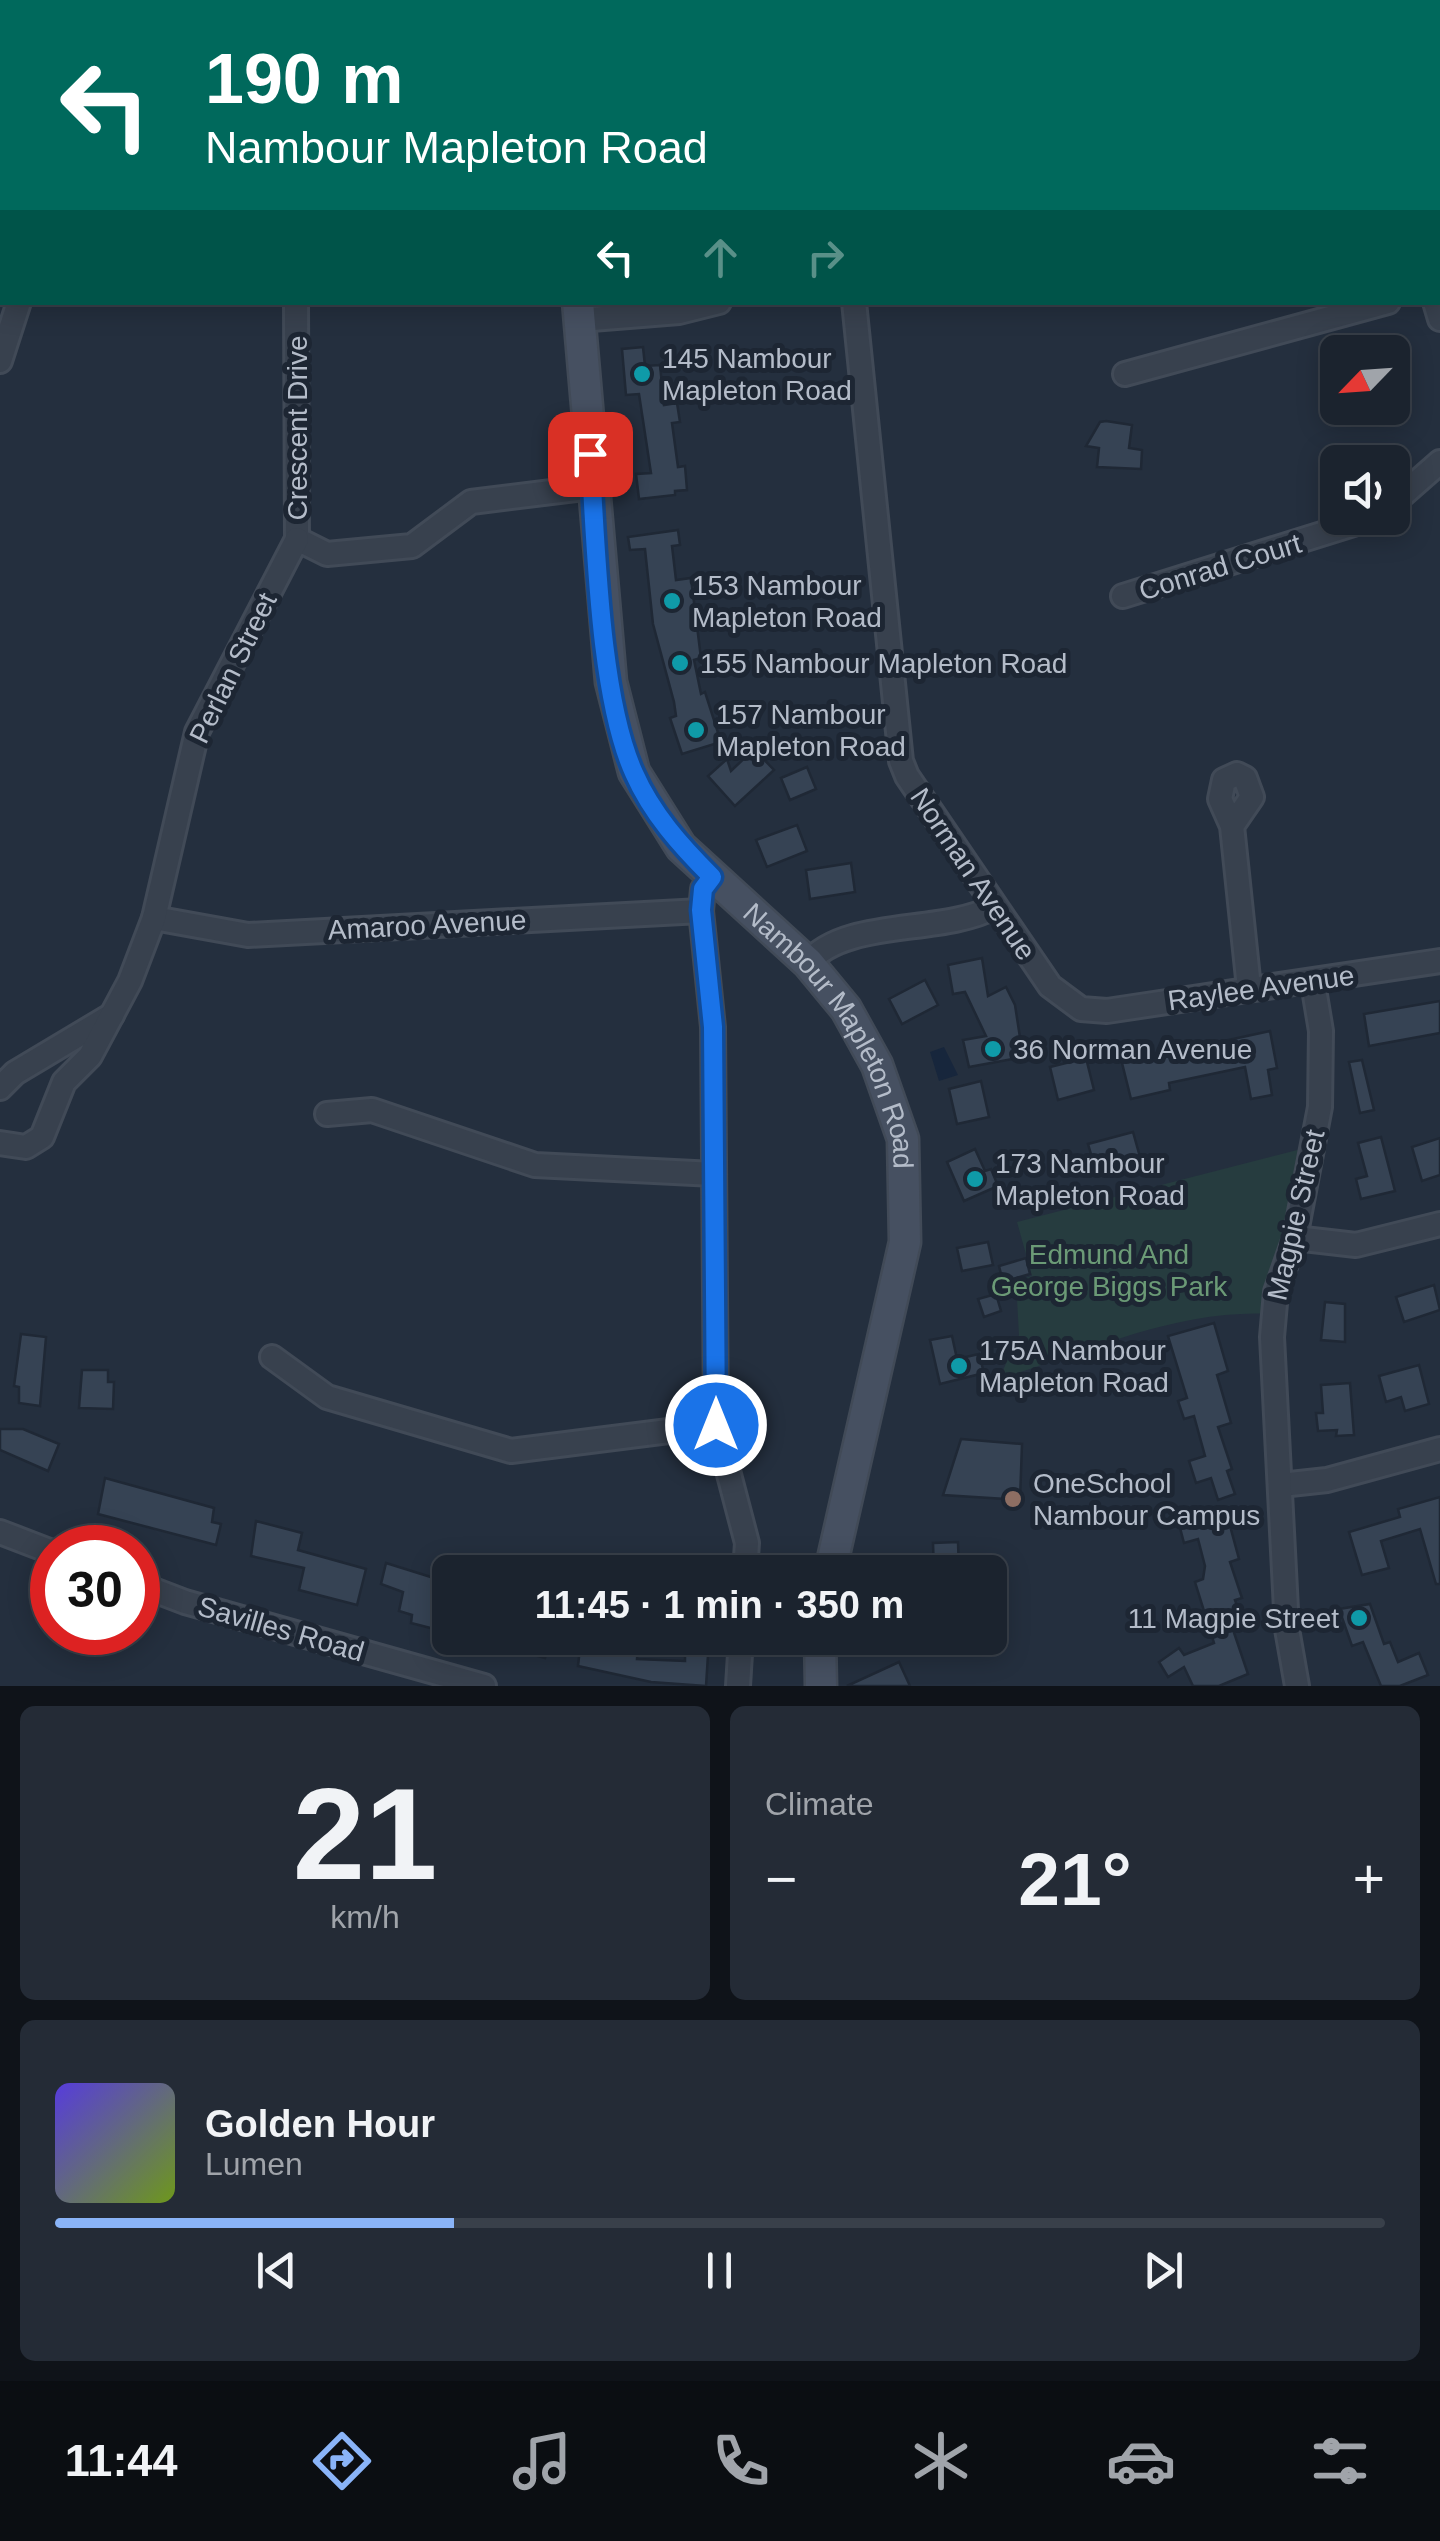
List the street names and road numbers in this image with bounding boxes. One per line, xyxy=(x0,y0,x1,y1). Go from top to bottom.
street label: Crescent Drive xyxy=(282,335,313,521)
street label: Conrad Court xyxy=(1135,528,1305,606)
street label: Perlan Street xyxy=(183,588,283,748)
street label: Norman Avenue xyxy=(904,782,1042,966)
street label: Nambour Mapleton Road xyxy=(738,897,919,1169)
street label: Amaroo Avenue xyxy=(327,904,527,946)
street label: Raylee Avenue xyxy=(1166,960,1356,1016)
street label: Magpie Street xyxy=(1261,1126,1331,1303)
street label: Savilles Road xyxy=(194,1591,368,1667)

